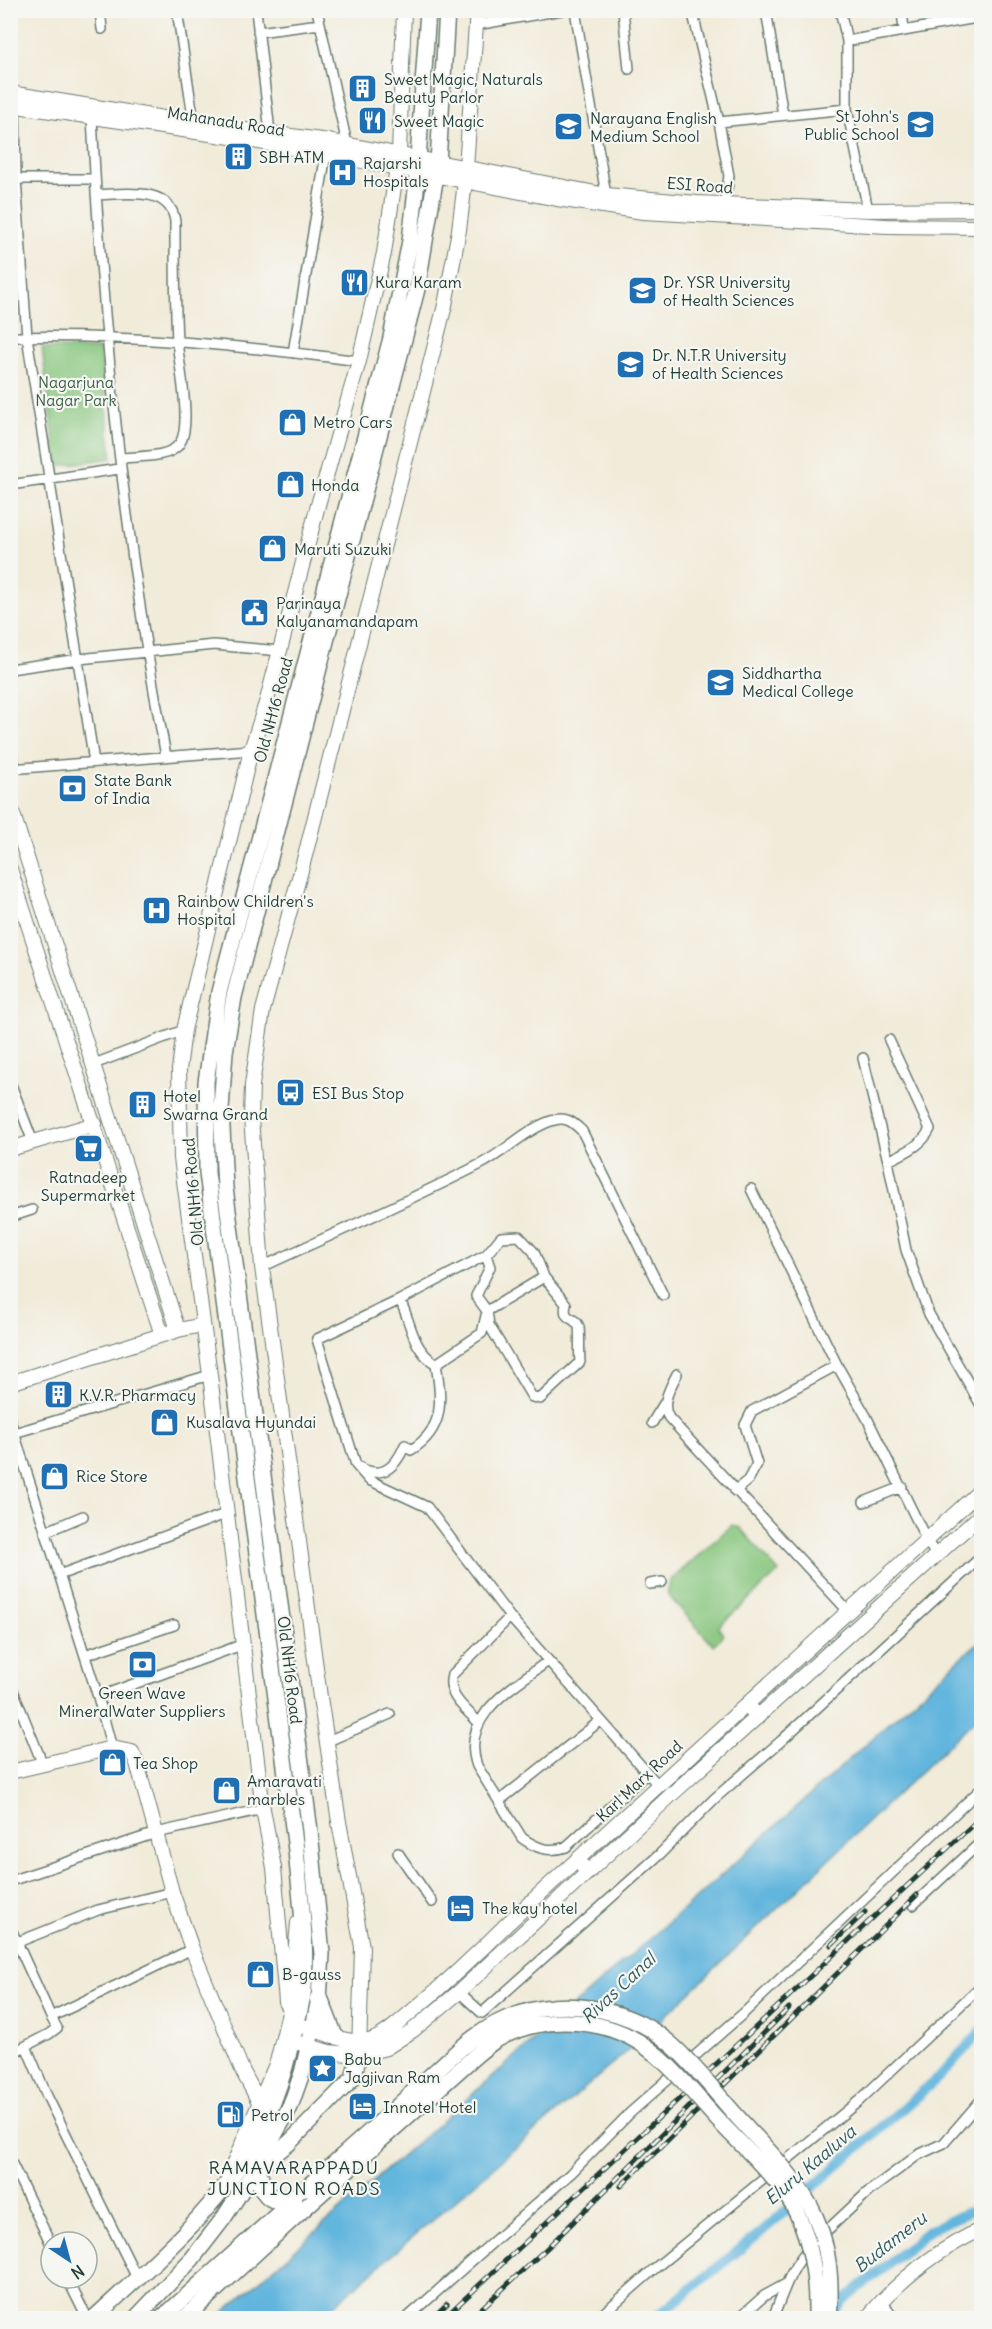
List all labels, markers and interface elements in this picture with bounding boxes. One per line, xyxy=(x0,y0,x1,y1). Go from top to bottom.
place label: Sweet Magic, Naturals Beauty Parlor xyxy=(384,69,543,107)
building icon: Sweet Magic, Naturals Beauty Parlor xyxy=(347,72,379,104)
street label: Mahanadu Road xyxy=(166,102,286,140)
restaurant icon: Sweet Magic xyxy=(357,105,389,137)
place label: St John's Public School xyxy=(804,106,899,144)
place label: Narayana English Medium School xyxy=(590,108,717,146)
school or university icon: St John's Public School xyxy=(904,109,936,141)
place label: Sweet Magic xyxy=(394,111,484,131)
school or university icon: Narayana English Medium School xyxy=(553,111,585,143)
building icon: SBH ATM xyxy=(222,141,254,173)
place label: SBH ATM xyxy=(259,147,325,167)
place label: Rajarshi Hospitals xyxy=(363,153,429,191)
hospital icon: Rajarshi Hospitals xyxy=(326,156,358,188)
street label: ESI Road xyxy=(666,173,734,197)
restaurant icon: Kura Karam xyxy=(338,266,370,298)
place label: Kura Karam xyxy=(375,272,462,292)
place label: Dr. YSR University of Health Sciences xyxy=(663,272,794,310)
school or university icon: Dr. YSR University of Health Sciences xyxy=(626,275,658,307)
place label: Dr. N.T.R University of Health Sciences xyxy=(652,345,787,383)
school or university icon: Dr. N.T.R University of Health Sciences xyxy=(615,348,647,380)
park label: Nagarjuna Nagar Park xyxy=(35,372,117,410)
shop icon: Metro Cars xyxy=(276,406,308,438)
place label: Metro Cars xyxy=(313,412,392,432)
shop icon: Honda xyxy=(274,469,306,501)
place label: Honda xyxy=(311,475,359,495)
shop icon: Maruti Suzuki xyxy=(257,533,289,565)
place label: Maruti Suzuki xyxy=(294,539,392,559)
place label: Parinaya Kalyanamandapam xyxy=(276,593,418,631)
public building icon: Parinaya Kalyanamandapam xyxy=(239,596,271,628)
street label: Old NH16 Road xyxy=(249,655,297,765)
place label: Siddhartha Medical College xyxy=(742,663,854,701)
school or university icon: Siddhartha Medical College xyxy=(705,666,737,698)
place label: State Bank of India xyxy=(94,770,172,808)
bank icon: State Bank of India xyxy=(57,773,89,805)
place label: Rainbow Children's Hospital xyxy=(177,891,314,929)
hospital icon: Rainbow Children's Hospital xyxy=(140,894,172,926)
bus stop icon: ESI Bus Stop xyxy=(275,1077,307,1109)
place label: ESI Bus Stop xyxy=(312,1083,404,1103)
place label: Hotel Swarna Grand xyxy=(163,1086,268,1124)
building icon: Hotel Swarna Grand xyxy=(126,1089,158,1121)
supermarket icon: Ratnadeep Supermarket xyxy=(72,1133,104,1165)
street label: Old NH16 Road xyxy=(178,1137,208,1247)
place label: Ratnadeep Supermarket xyxy=(41,1167,136,1205)
building icon: K.V.R. Pharmacy xyxy=(42,1379,74,1411)
place label: K.V.R. Pharmacy xyxy=(79,1385,196,1405)
shop icon: Kusalava Hyundai xyxy=(149,1406,181,1438)
place label: Kusalava Hyundai xyxy=(186,1412,316,1432)
shop icon: Rice Store xyxy=(39,1460,71,1492)
place label: Rice Store xyxy=(76,1466,148,1486)
street label: Old NH16 Road xyxy=(273,1615,307,1725)
bank icon: Green Wave MineralWater Suppliers xyxy=(126,1649,158,1681)
place label: Green Wave MineralWater Suppliers xyxy=(59,1683,225,1721)
street label: Karl Marx Road xyxy=(592,1736,686,1826)
shop icon: Tea Shop xyxy=(96,1747,128,1779)
place label: Tea Shop xyxy=(133,1753,198,1773)
place label: Amaravati marbles xyxy=(247,1771,322,1809)
shop icon: Amaravati marbles xyxy=(210,1774,242,1806)
hotel icon: The kay hotel xyxy=(445,1892,477,1924)
place label: The kay hotel xyxy=(482,1898,578,1918)
water label: Rivas Canal xyxy=(576,1946,662,2028)
shop icon: B-gauss xyxy=(245,1958,277,1990)
place label: B-gauss xyxy=(282,1964,341,1984)
place label: Babu Jagjivan Ram xyxy=(344,2049,440,2087)
place icon: Babu Jagjivan Ram xyxy=(307,2052,339,2084)
hotel icon: Innotel Hotel xyxy=(346,2091,378,2123)
place label: Innotel Hotel xyxy=(383,2097,476,2117)
fuel station icon: Petrol xyxy=(214,2099,246,2131)
place label: Petrol xyxy=(251,2105,293,2125)
water label: Eluru Kaaluva xyxy=(760,2119,862,2210)
district label: RAMAVARAPPADU JUNCTION ROADS xyxy=(207,2156,381,2200)
water label: Budameru xyxy=(849,2205,932,2278)
north arrow xyxy=(39,2230,99,2290)
text: N xyxy=(67,2261,88,2283)

